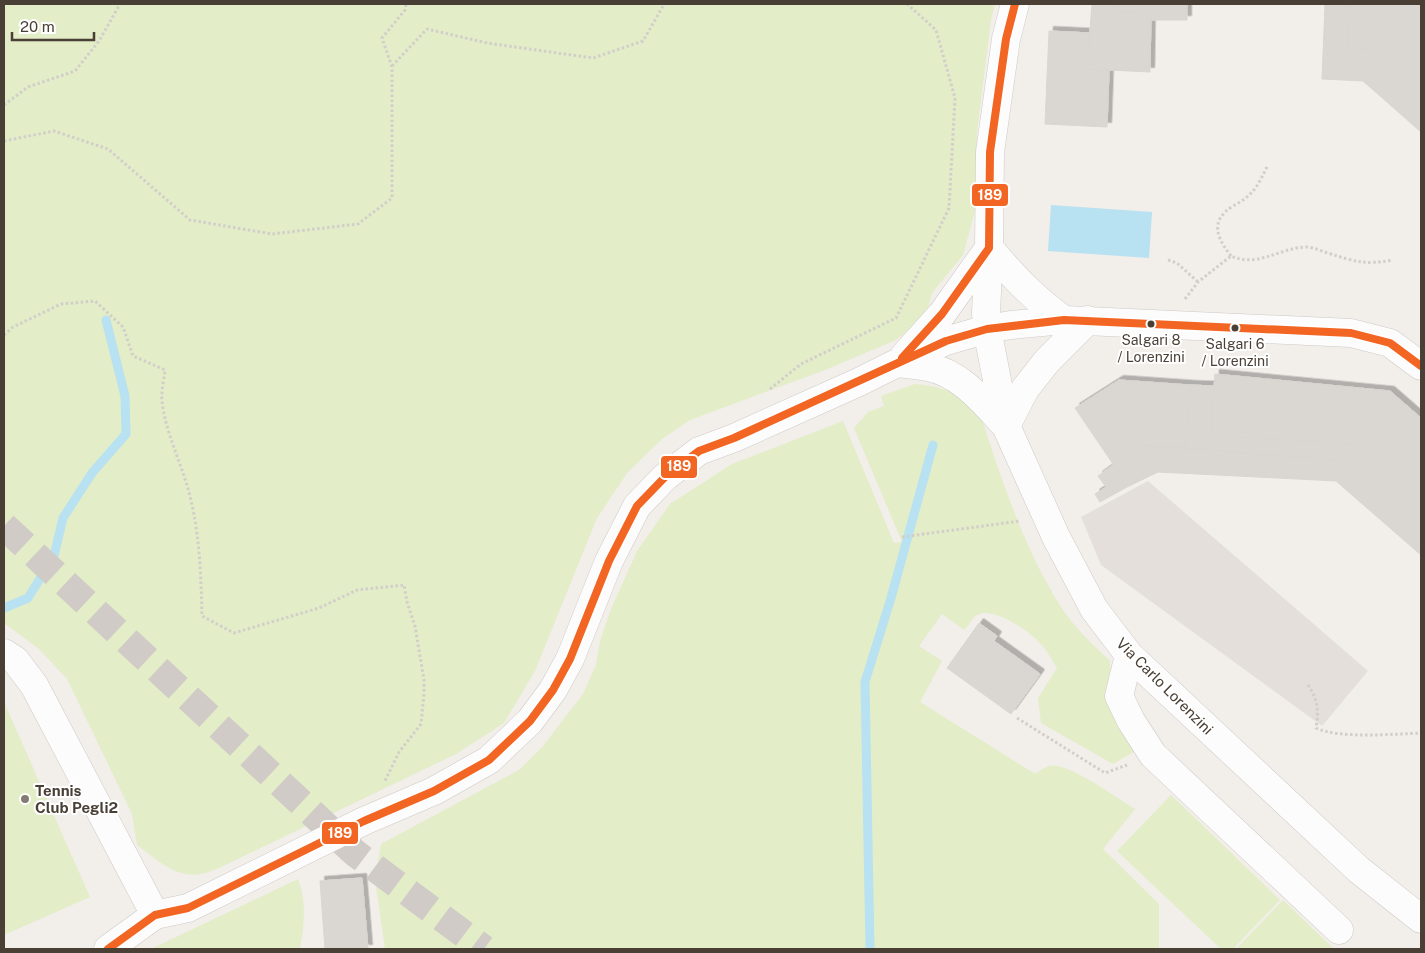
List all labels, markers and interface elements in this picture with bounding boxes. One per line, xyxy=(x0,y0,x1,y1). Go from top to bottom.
scale bar xyxy=(12,10,95,42)
text: 20 m xyxy=(20,18,55,35)
line badge: 189 xyxy=(971,183,1009,207)
text: 189 xyxy=(978,187,1002,203)
marker: Salgari 8 / Lorenzini xyxy=(1146,319,1156,329)
marker: Salgari 6 / Lorenzini xyxy=(1230,323,1240,333)
place label: Salgari 8 / Lorenzini xyxy=(1117,332,1185,365)
place label: Salgari 6 / Lorenzini xyxy=(1201,336,1269,369)
line badge: 189 xyxy=(660,455,698,479)
text: 189 xyxy=(667,458,691,474)
street label: Via Carlo Lorenzini xyxy=(1113,634,1217,738)
place label: Tennis Club Pegli2 xyxy=(35,782,118,816)
marker: Tennis Club Pegli2 xyxy=(19,793,31,805)
line badge: 189 xyxy=(321,821,359,845)
text: 189 xyxy=(328,825,352,841)

